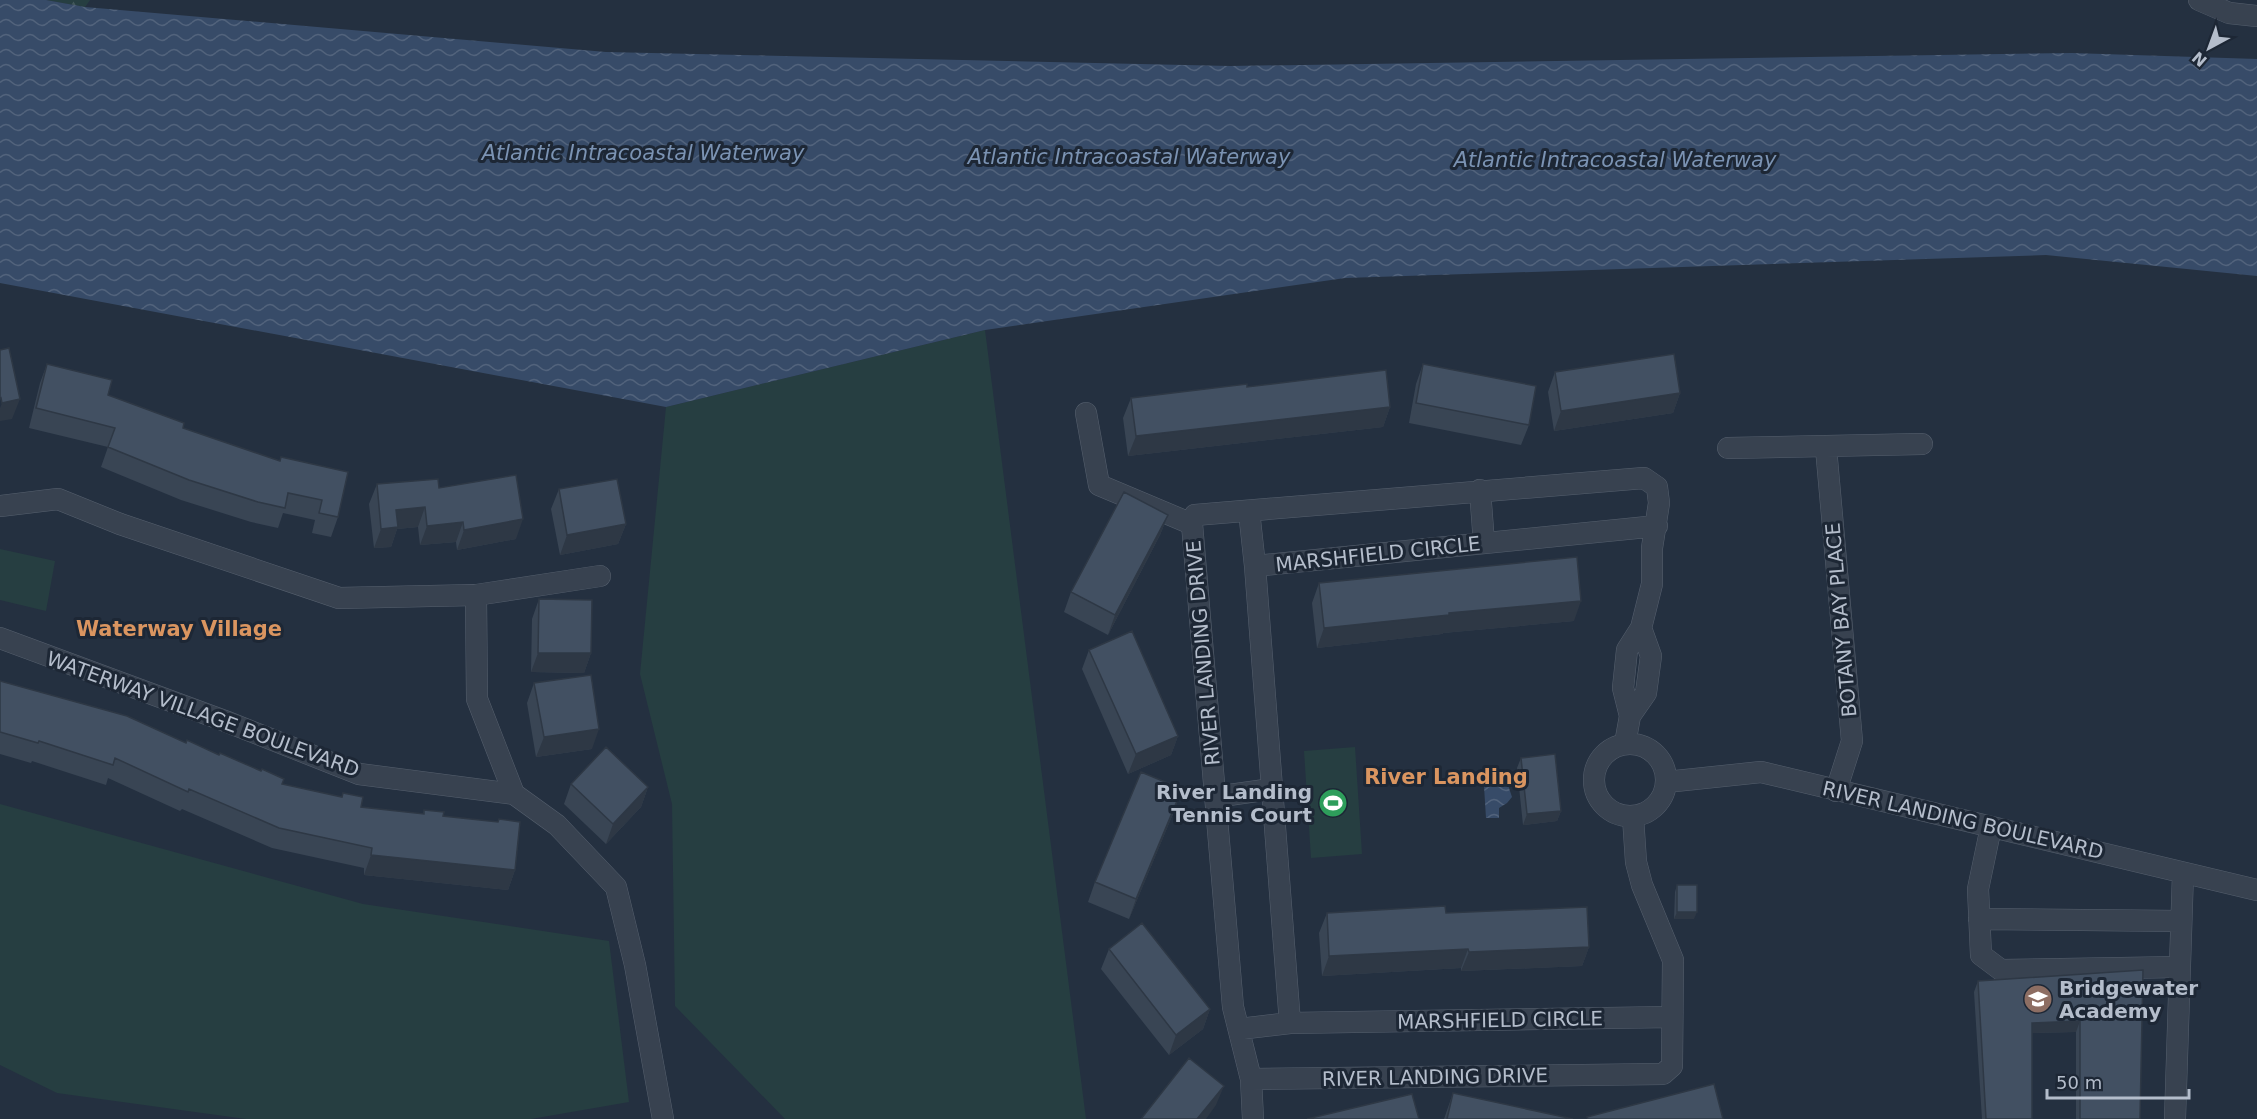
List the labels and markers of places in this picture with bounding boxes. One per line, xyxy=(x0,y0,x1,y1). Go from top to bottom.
place label: River Landing Tennis Court xyxy=(1156,780,1312,827)
sports icon: River Landing Tennis Court xyxy=(1317,787,1349,819)
place label: Bridgewater Academy xyxy=(2059,976,2198,1023)
school or university icon: Bridgewater Academy xyxy=(2022,983,2054,1015)

